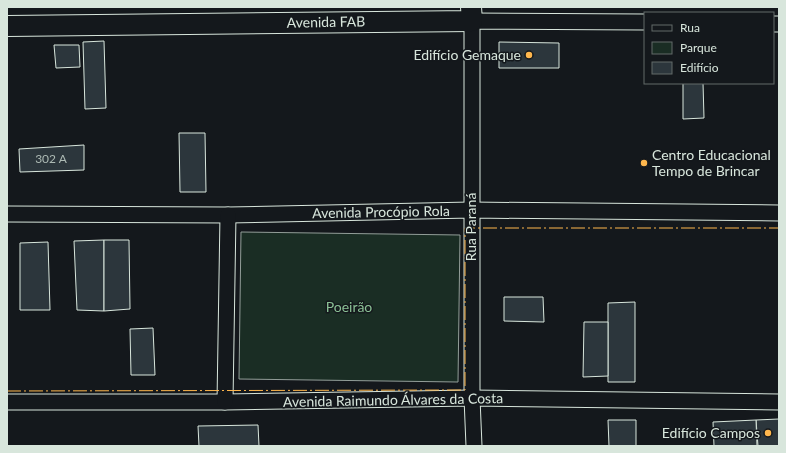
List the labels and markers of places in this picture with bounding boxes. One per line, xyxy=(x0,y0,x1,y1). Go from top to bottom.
place label: Edifício Gemaque xyxy=(413,46,521,63)
marker: Edifício Gemaque xyxy=(524,50,534,60)
place label: Centro Educacional Tempo de Brincar xyxy=(652,146,771,179)
marker: Centro Educacional Tempo de Brincar xyxy=(639,158,649,168)
place label: Edifício Campos xyxy=(662,424,760,441)
marker: Edifício Campos xyxy=(763,428,773,438)

